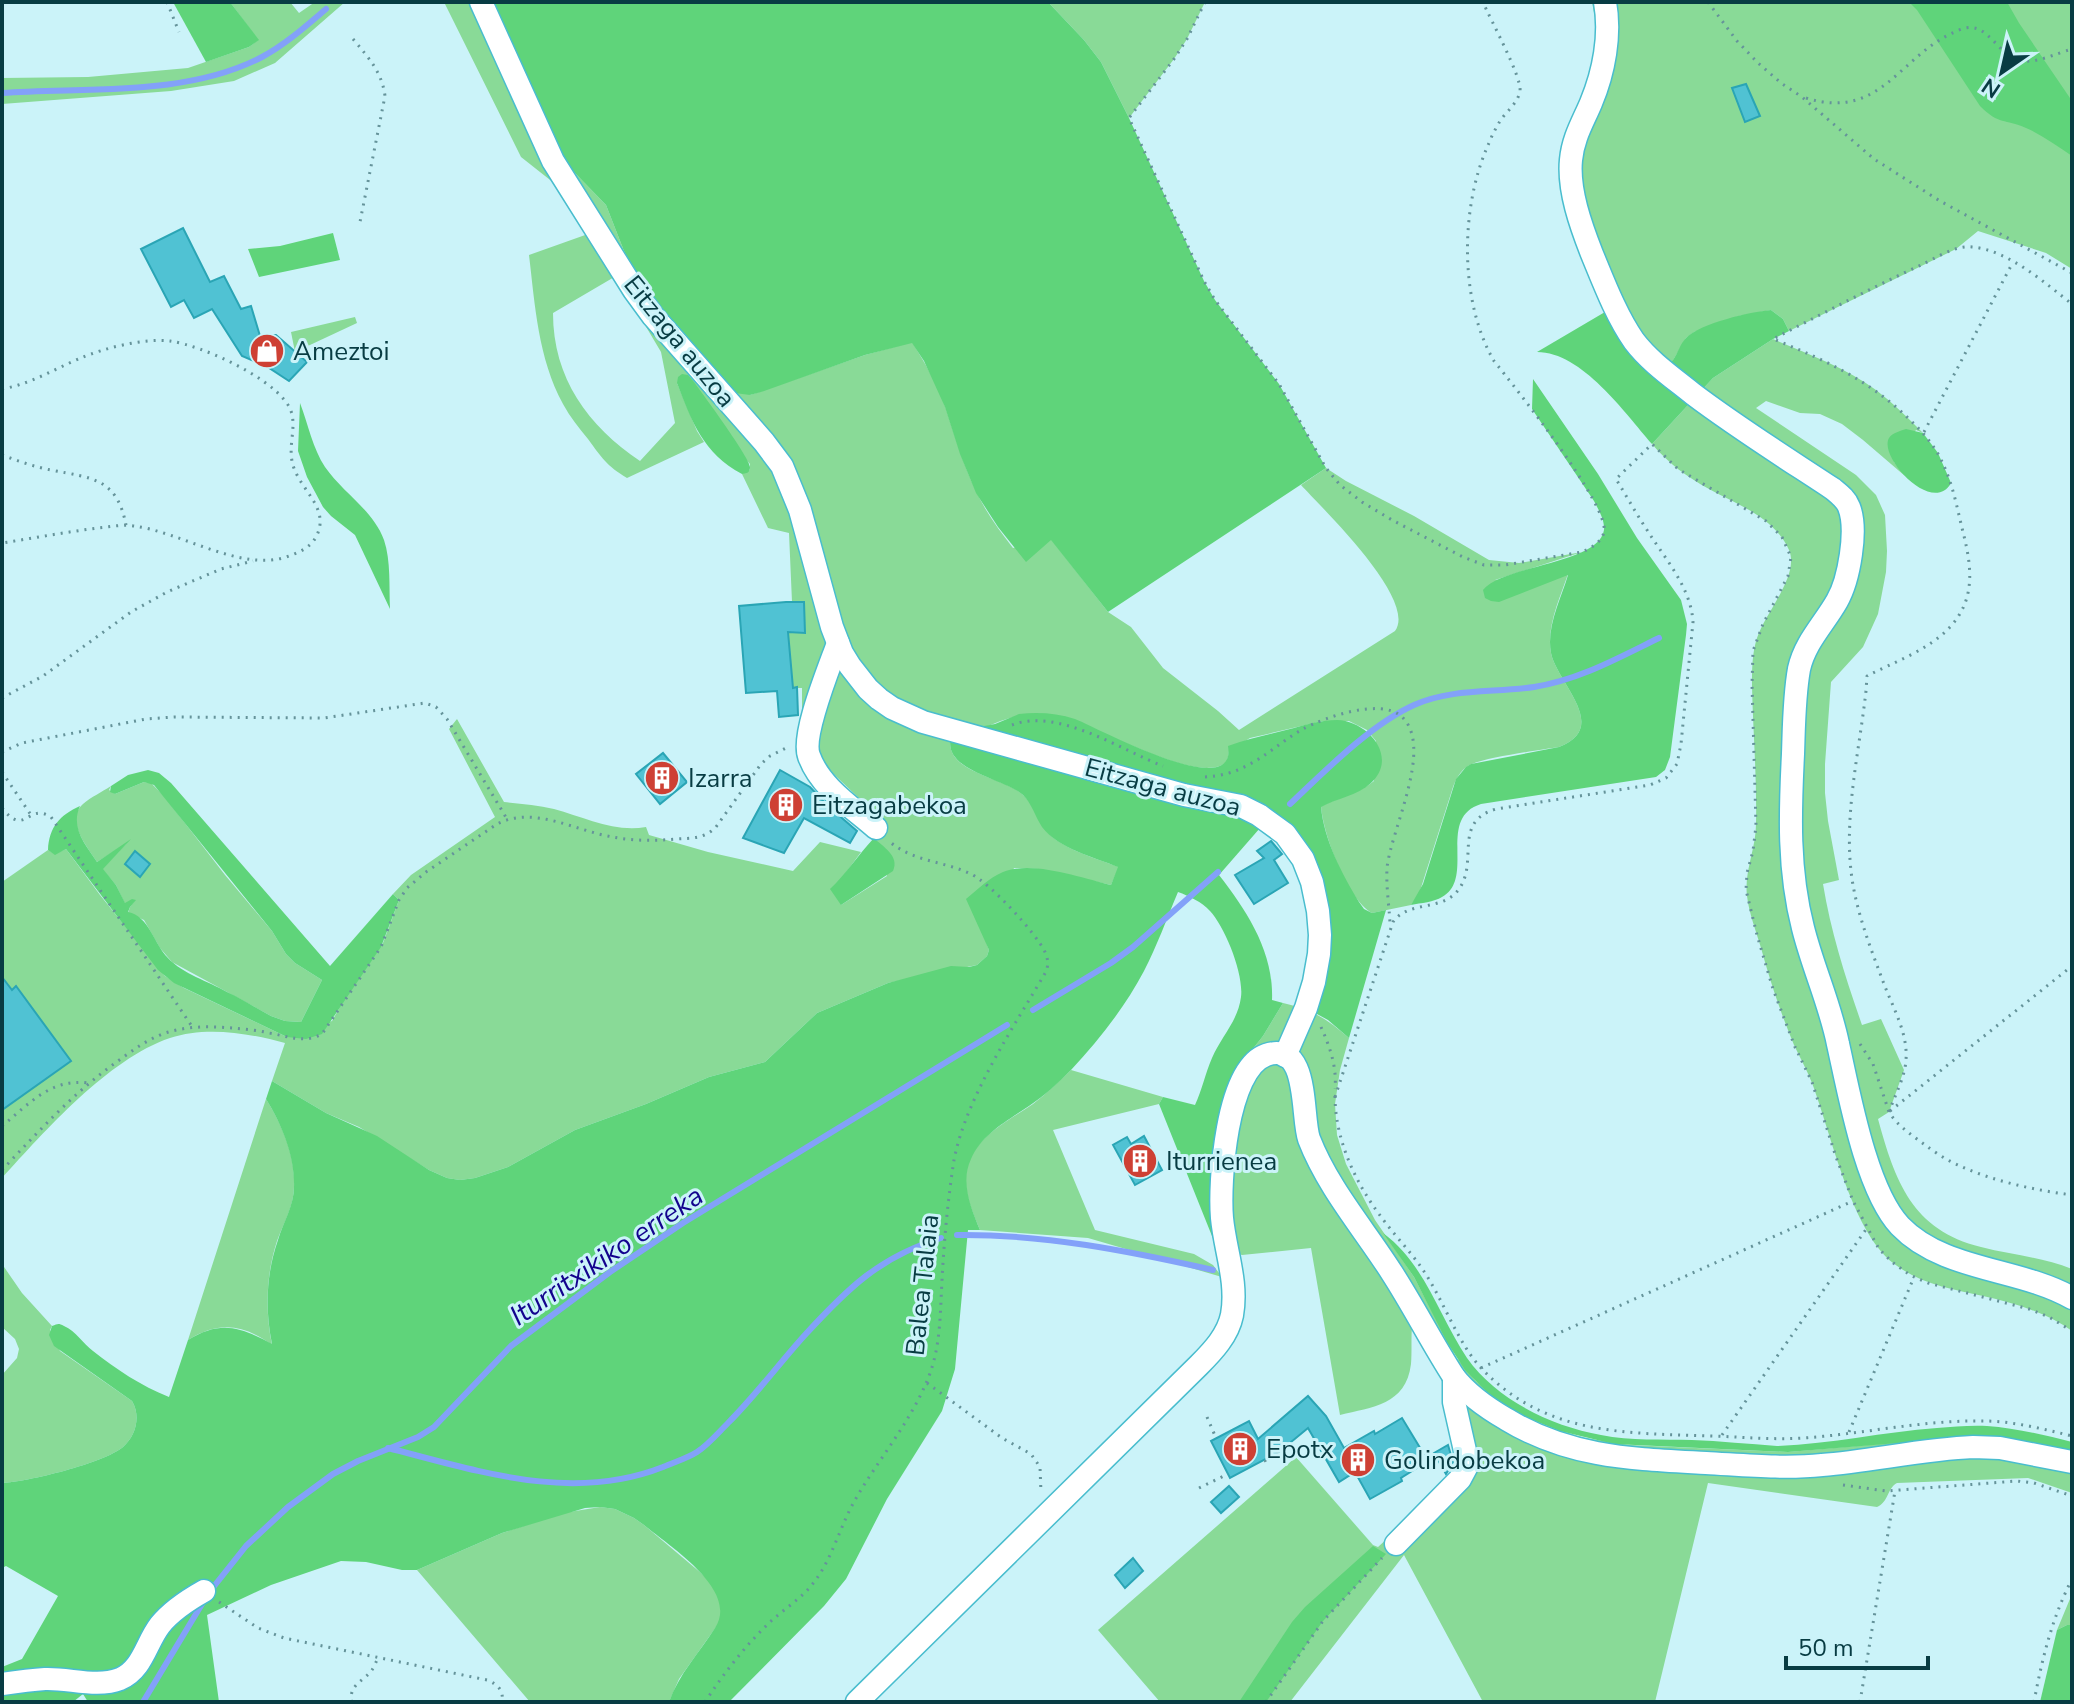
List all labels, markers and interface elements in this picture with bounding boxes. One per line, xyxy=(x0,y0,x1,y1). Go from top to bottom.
north arrow xyxy=(1962,32,2042,112)
text: N xyxy=(1976,71,2007,105)
street label: Eitzaga auzoa xyxy=(616,268,744,415)
shop icon: Ameztoi xyxy=(248,332,286,370)
place label: Ameztoi xyxy=(293,334,389,369)
street label: Eitzaga auzoa xyxy=(1081,750,1245,825)
building icon: Izarra xyxy=(643,759,681,797)
place label: Izarra xyxy=(688,761,753,796)
building icon: Eitzagabekoa xyxy=(767,786,805,824)
place label: Eitzagabekoa xyxy=(812,788,967,823)
building icon: Iturrienea xyxy=(1121,1142,1159,1180)
place label: Iturrienea xyxy=(1166,1144,1277,1179)
water label: Iturritxikiko erreka xyxy=(502,1177,711,1335)
street label: Balea Talaia xyxy=(898,1213,947,1357)
building icon: Epotx xyxy=(1221,1430,1259,1468)
place label: Epotx xyxy=(1266,1432,1334,1467)
building icon: Golindobekoa xyxy=(1339,1441,1377,1479)
place label: Golindobekoa xyxy=(1384,1443,1545,1478)
scale bar xyxy=(1786,1620,1928,1670)
text: 50 m xyxy=(1798,1632,1854,1664)

